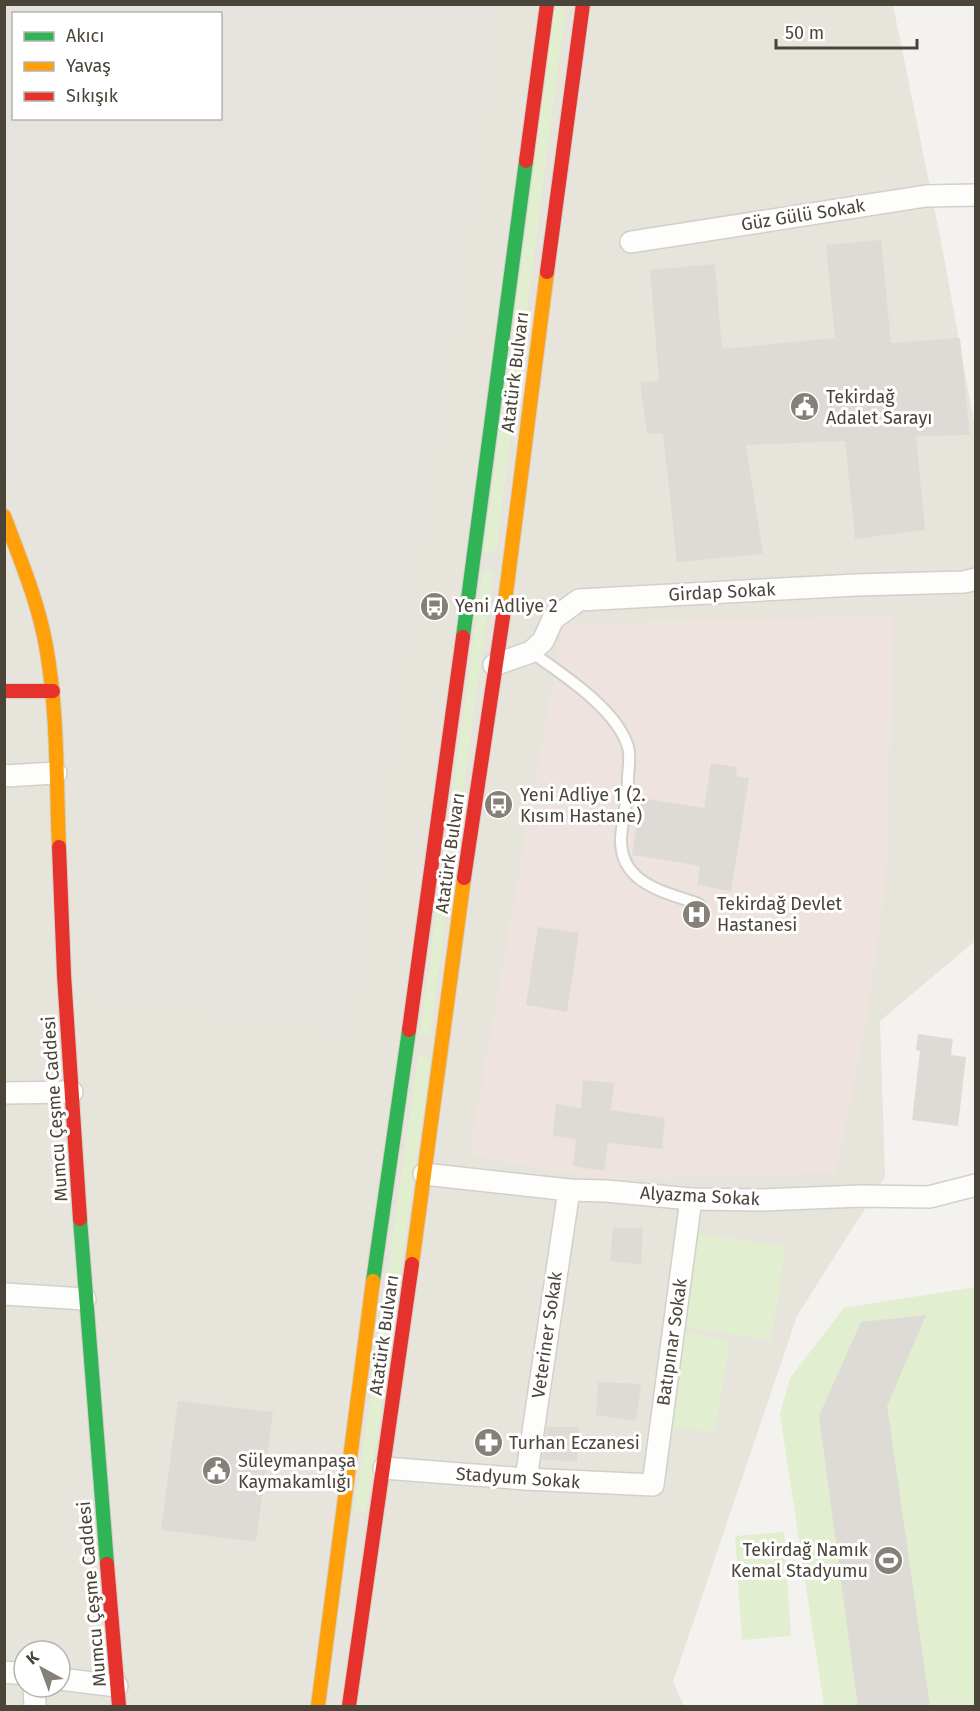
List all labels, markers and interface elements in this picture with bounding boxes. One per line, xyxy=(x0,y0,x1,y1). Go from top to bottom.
legend xyxy=(12,12,222,120)
scale bar xyxy=(776,12,917,50)
text: 50 m xyxy=(785,22,824,44)
text: Akıcı xyxy=(66,25,104,47)
text: Yavaş xyxy=(66,55,111,77)
text: Sıkışık xyxy=(66,85,119,107)
street label: Güz Gülü Sokak xyxy=(739,194,867,236)
street label: Atatürk Bulvarı xyxy=(497,310,533,434)
place label: Tekirdağ Adalet Sarayı xyxy=(826,386,932,429)
public building icon: Tekirdağ Adalet Sarayı xyxy=(789,391,821,423)
street label: Girdap Sokak xyxy=(668,578,777,606)
bus stop icon: Yeni Adliye 2 xyxy=(418,590,450,622)
place label: Yeni Adliye 2 xyxy=(455,595,558,617)
place label: Yeni Adliye 1 (2. Kısım Hastane) xyxy=(520,784,645,827)
bus stop icon: Yeni Adliye 1 (2. Kısım Hastane) xyxy=(483,789,515,821)
street label: Atatürk Bulvarı xyxy=(431,791,469,915)
place label: Tekirdağ Devlet Hastanesi xyxy=(717,893,843,936)
hospital icon: Tekirdağ Devlet Hastanesi xyxy=(680,898,712,930)
street label: Mumcu Çeşme Caddesi xyxy=(38,1015,72,1203)
street label: Alyazma Sokak xyxy=(640,1182,761,1210)
street label: Veteriner Sokak xyxy=(527,1269,567,1400)
street label: Atatürk Bulvarı xyxy=(365,1273,403,1397)
street label: Batıpınar Sokak xyxy=(652,1276,692,1407)
pharmacy icon: Turhan Eczanesi xyxy=(472,1427,504,1459)
place label: Turhan Eczanesi xyxy=(509,1432,640,1454)
place label: Süleymanpaşa Kaymakamlığı xyxy=(238,1450,356,1493)
public building icon: Süleymanpaşa Kaymakamlığı xyxy=(201,1455,233,1487)
street label: Stadyum Sokak xyxy=(455,1463,582,1493)
street label: Mumcu Çeşme Caddesi xyxy=(73,1500,111,1688)
place label: Tekirdağ Namık Kemal Stadyumu xyxy=(731,1539,869,1582)
sports icon: Tekirdağ Namık Kemal Stadyumu xyxy=(873,1544,905,1576)
north arrow xyxy=(12,1639,72,1699)
text: K xyxy=(22,1647,43,1669)

